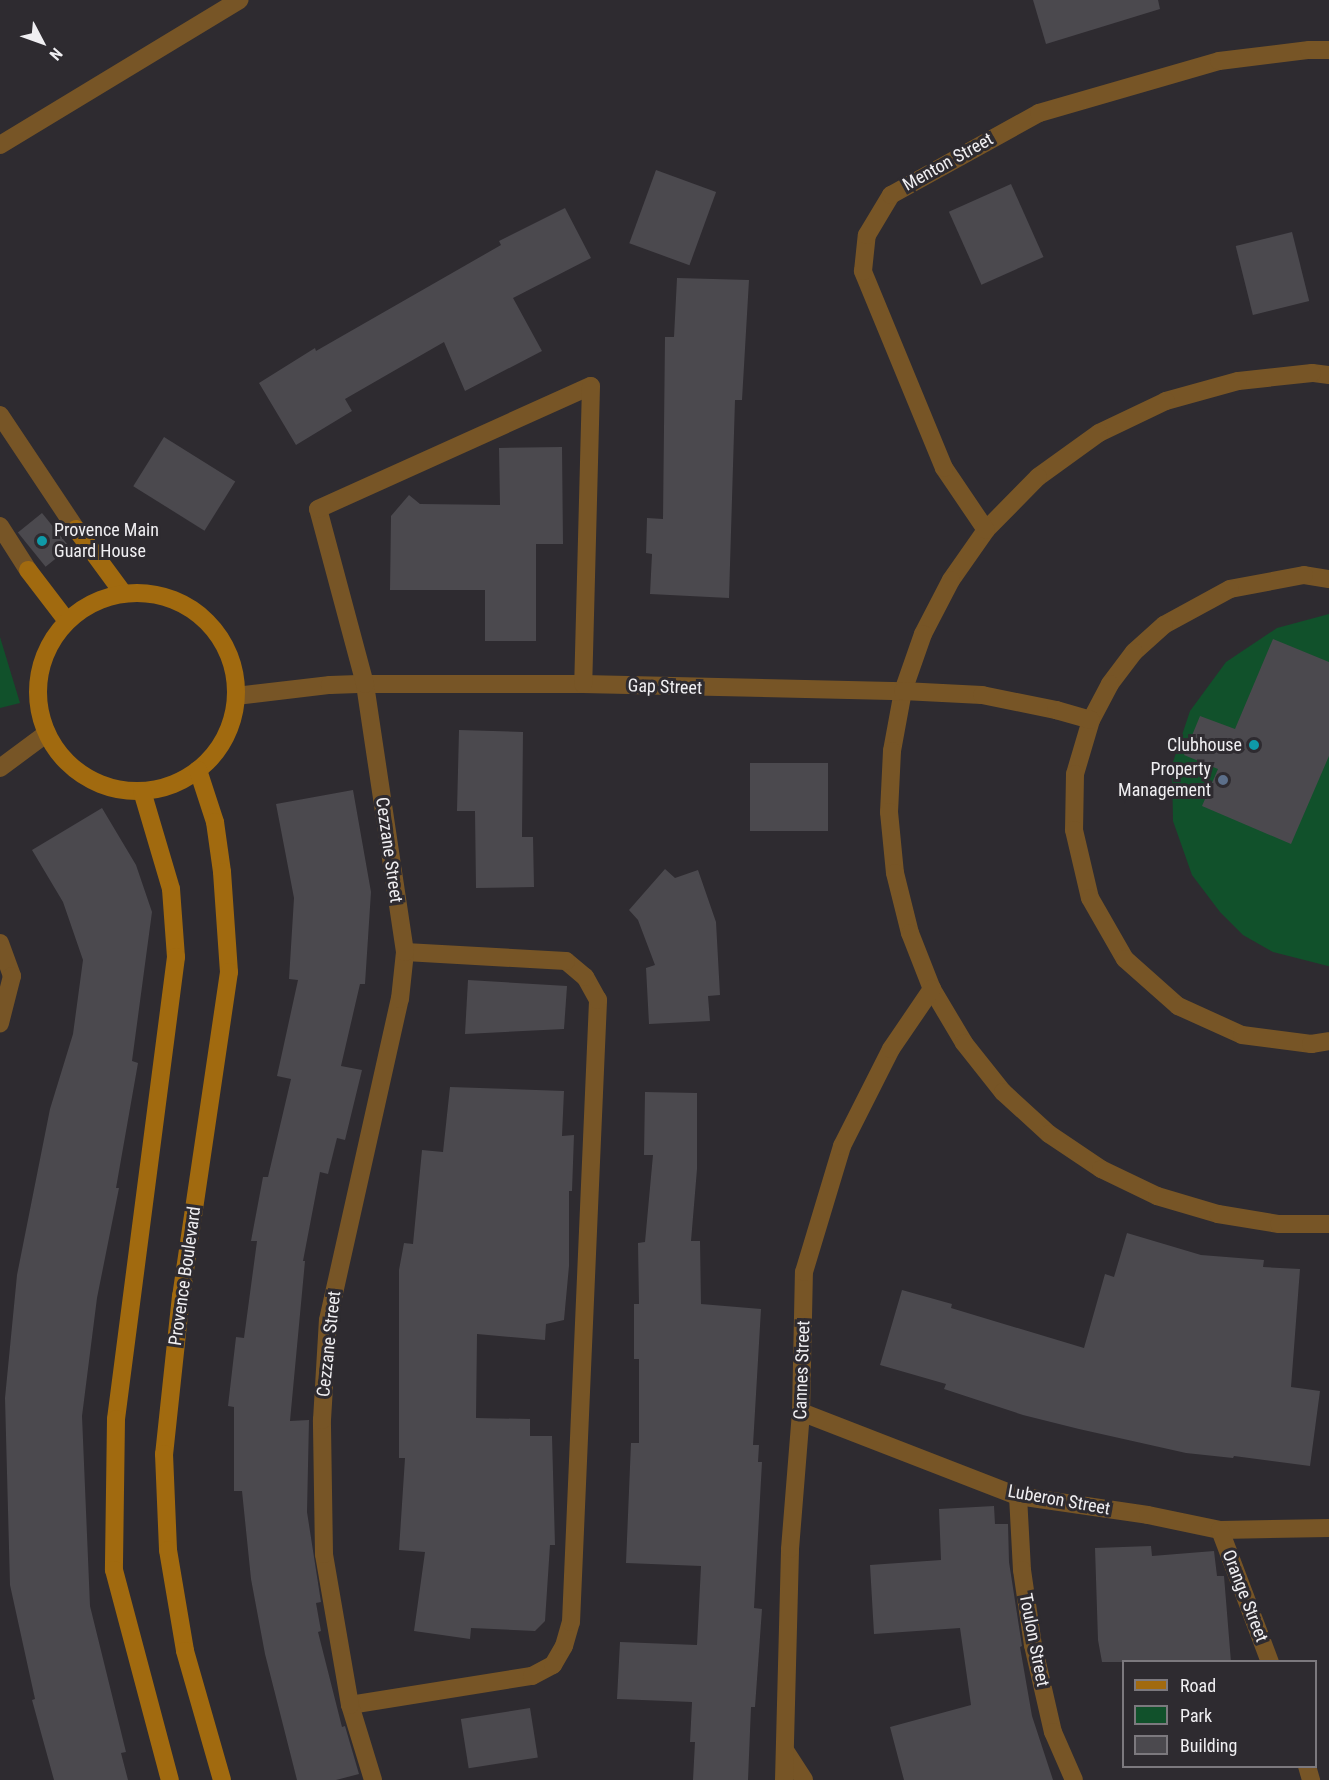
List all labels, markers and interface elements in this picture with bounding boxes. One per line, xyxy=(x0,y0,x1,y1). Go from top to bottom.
north arrow xyxy=(12,12,72,72)
text: N xyxy=(46,44,66,64)
street label: Menton Street xyxy=(899,128,997,196)
place label: Provence Main Guard House xyxy=(54,520,159,562)
marker: Provence Main Guard House xyxy=(35,534,49,548)
street label: Gap Street xyxy=(627,675,703,699)
place label: Clubhouse xyxy=(1167,734,1242,756)
marker: Clubhouse xyxy=(1247,738,1261,752)
place label: Property Management xyxy=(1118,759,1211,802)
marker: Property Management xyxy=(1216,773,1230,787)
street label: Cezzane Street xyxy=(371,796,407,904)
street label: Provence Boulevard xyxy=(165,1205,205,1347)
street label: Cezzane Street xyxy=(313,1290,345,1398)
street label: Cannes Street xyxy=(789,1320,815,1420)
street label: Luberon Street xyxy=(1006,1480,1112,1520)
street label: Orange Street xyxy=(1218,1547,1272,1645)
street label: Toulon Street xyxy=(1014,1592,1054,1688)
legend xyxy=(1122,1660,1317,1768)
text: Road xyxy=(1180,1675,1216,1696)
text: Park xyxy=(1180,1705,1212,1726)
text: Building xyxy=(1180,1735,1237,1756)

